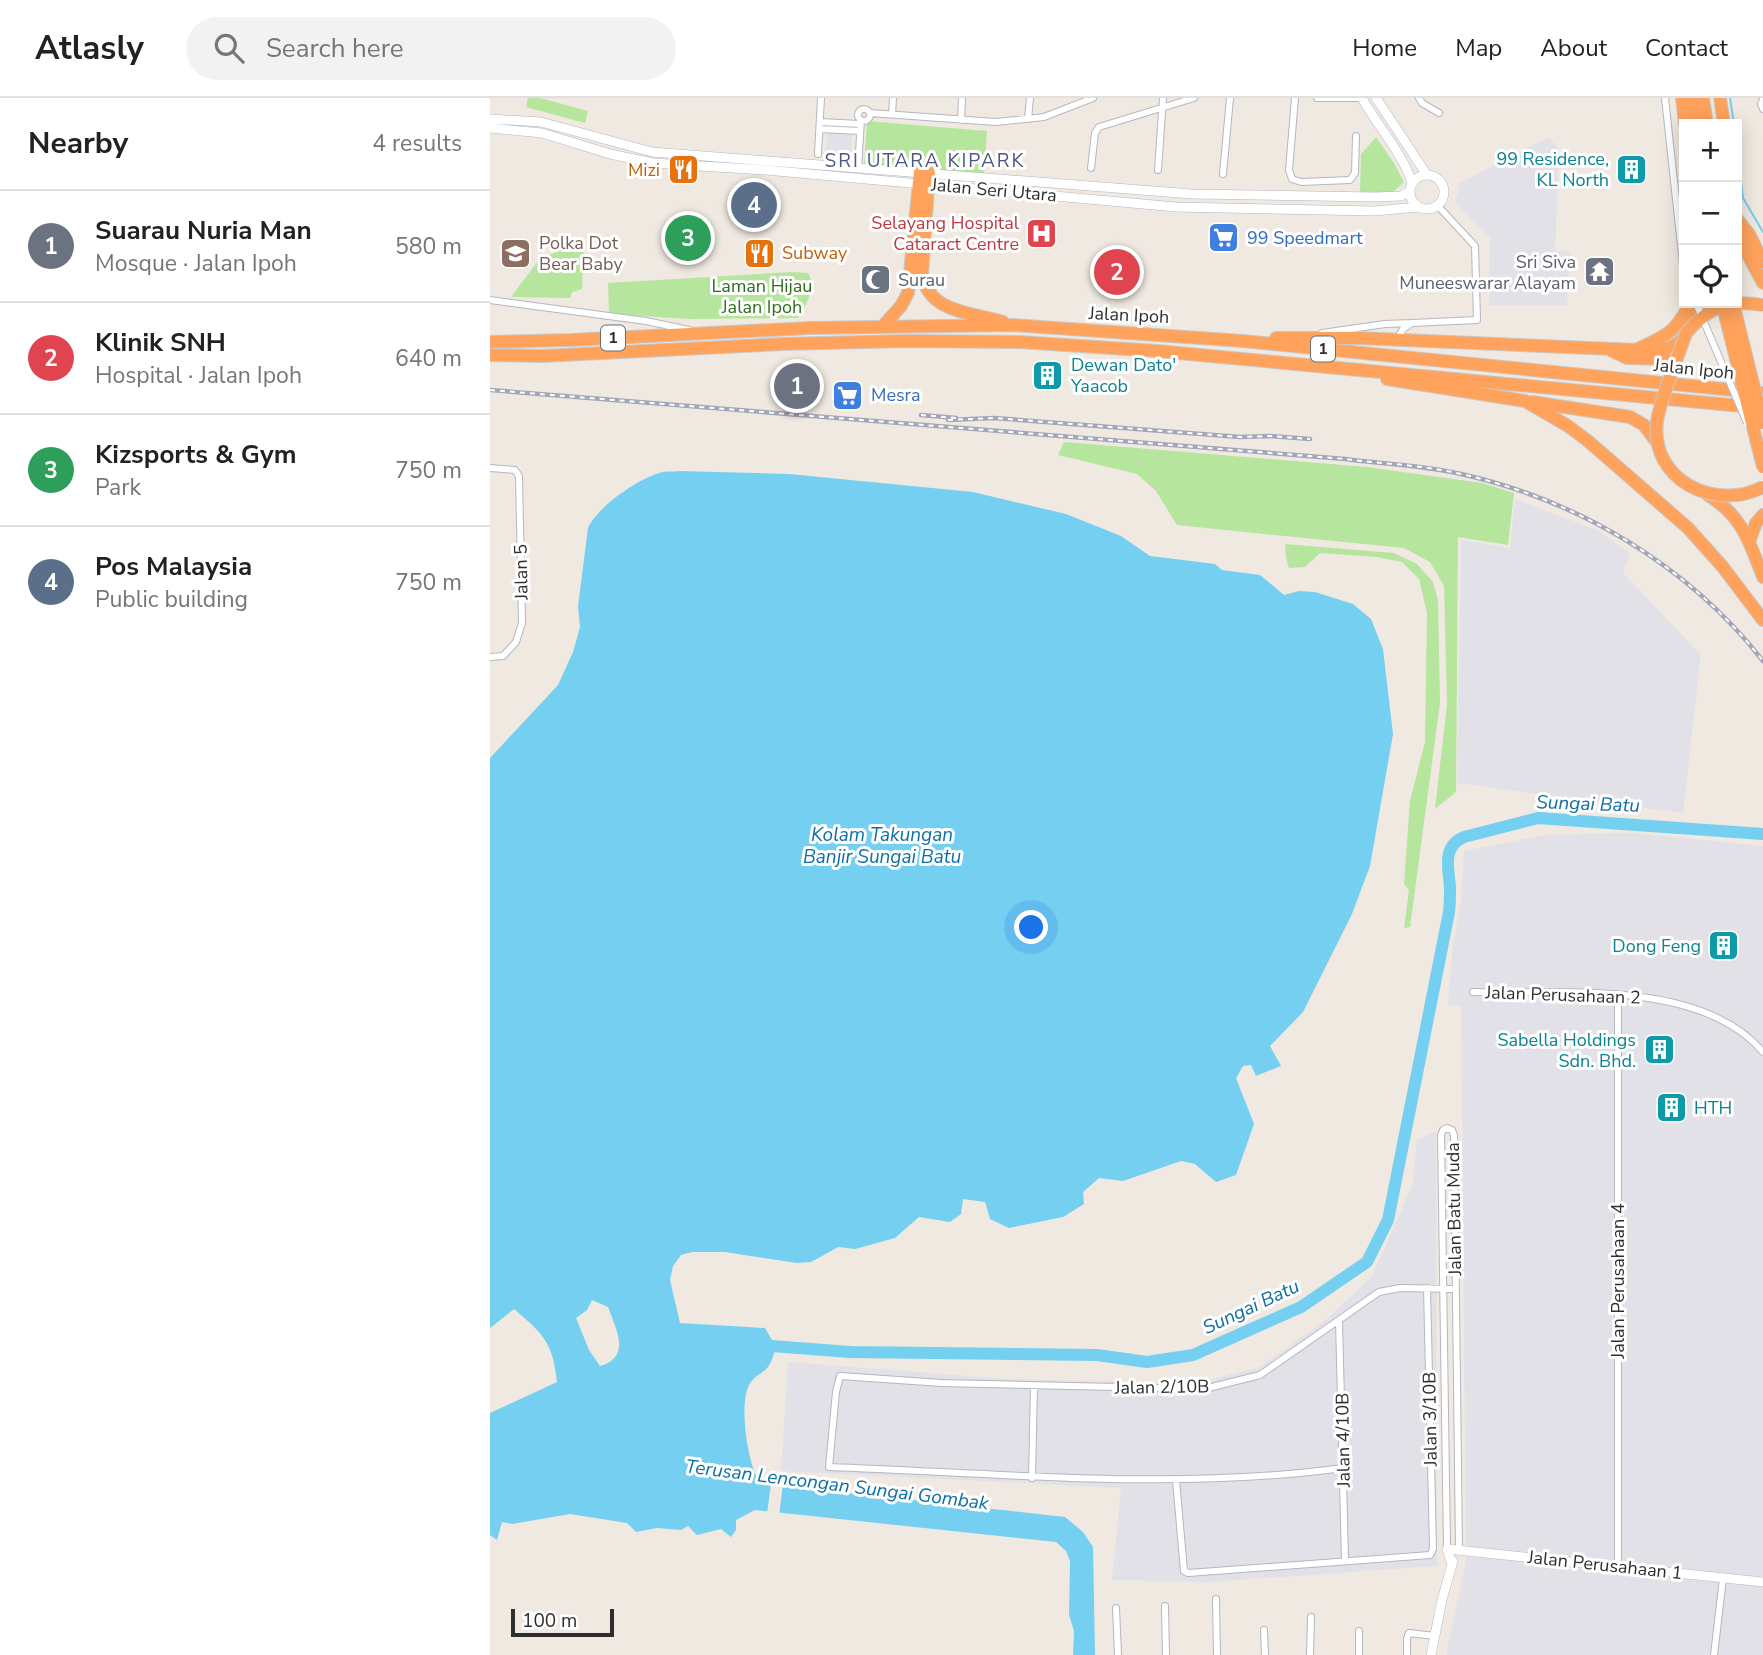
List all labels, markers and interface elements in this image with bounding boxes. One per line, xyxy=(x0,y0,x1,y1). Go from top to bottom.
search box xyxy=(186,17,676,80)
text: Atlasly xyxy=(35,26,144,71)
icon: search xyxy=(210,29,248,67)
text: Search here xyxy=(266,31,404,66)
text: Home xyxy=(1352,32,1417,64)
text: Map xyxy=(1455,32,1502,64)
text: About xyxy=(1540,32,1607,64)
text: Contact xyxy=(1645,32,1728,64)
map controls xyxy=(1679,119,1742,308)
button: + xyxy=(1679,119,1742,182)
text: Nearby xyxy=(28,123,128,164)
text: 4 results xyxy=(372,128,462,159)
place label: 99 Residence, KL North xyxy=(1496,147,1609,192)
district label: SRI UTARA KIPARK xyxy=(825,148,1025,174)
building icon: 99 Residence, KL North xyxy=(1615,152,1649,186)
restaurant icon: Mizi xyxy=(666,153,700,187)
place label: Mizi xyxy=(628,158,660,182)
street label: Jalan Seri Utara xyxy=(929,172,1058,207)
pin: 4 xyxy=(731,179,777,231)
button: − xyxy=(1679,182,1742,245)
place label: Selayang Hospital Cataract Centre xyxy=(871,211,1020,256)
pin: 3 xyxy=(665,212,711,264)
text: Suarau Nuria Man xyxy=(95,213,312,248)
hospital icon: Selayang Hospital Cataract Centre xyxy=(1025,216,1059,250)
supermarket icon: 99 Speedmart xyxy=(1207,221,1241,255)
place label: 99 Speedmart xyxy=(1247,226,1363,250)
text: 1 xyxy=(44,231,58,262)
text: 580 m xyxy=(395,231,462,262)
place label: Polka Dot Bear Baby xyxy=(539,231,623,276)
school or university icon: Polka Dot Bear Baby xyxy=(499,236,533,270)
restaurant icon: Subway xyxy=(742,236,776,270)
place label: Subway xyxy=(782,241,848,265)
button: locate xyxy=(1679,245,1742,308)
pin: 2 xyxy=(1094,246,1140,298)
text: Mosque · Jalan Ipoh xyxy=(95,248,297,279)
place label: Sri Siva Muneeswarar Alayam xyxy=(1399,250,1576,295)
temple icon: Sri Siva Muneeswarar Alayam xyxy=(1582,255,1616,289)
mosque icon: Surau xyxy=(858,263,892,297)
place label: Surau xyxy=(898,268,945,292)
park label: Laman Hijau Jalan Ipoh xyxy=(712,274,812,319)
street label: Jalan Ipoh xyxy=(1087,301,1170,329)
text: Klinik SNH xyxy=(95,325,226,360)
road number: 1 xyxy=(601,326,625,350)
road number: 1 xyxy=(1311,336,1335,362)
text: 2 xyxy=(44,343,58,374)
text: 640 m xyxy=(395,343,462,374)
place label: Dewan Dato' Yaacob xyxy=(1070,353,1176,398)
street label: Jalan Ipoh xyxy=(1652,353,1735,385)
building icon: Dewan Dato' Yaacob xyxy=(1031,358,1065,392)
text: Hospital · Jalan Ipoh xyxy=(95,360,302,391)
pin: 1 xyxy=(774,360,820,412)
supermarket icon: Mesra xyxy=(831,378,865,412)
place label: Mesra xyxy=(871,383,921,407)
text: Kizsports & Gym xyxy=(95,437,296,472)
text: 3 xyxy=(44,455,58,486)
text: 750 m xyxy=(395,455,462,486)
text: Park xyxy=(95,472,141,503)
street label: Jalan 5 xyxy=(509,544,534,601)
text: Pos Malaysia xyxy=(95,549,252,584)
text: 4 xyxy=(44,567,58,598)
text: 750 m xyxy=(395,567,462,598)
text: Public building xyxy=(95,584,248,615)
water label: Sungai Batu xyxy=(1536,789,1640,819)
water label: Kolam Takungan Banjir Sungai Batu xyxy=(803,822,961,870)
your location xyxy=(1014,910,1048,944)
building icon: Dong Feng xyxy=(1707,929,1741,963)
place label: Dong Feng xyxy=(1612,934,1701,958)
street label: Jalan Perusahaan 2 xyxy=(1484,980,1641,1010)
place label: Sabella Holdings Sdn. Bhd. xyxy=(1497,1028,1636,1073)
building icon: Sabella Holdings Sdn. Bhd. xyxy=(1642,1033,1676,1067)
building icon: HTH xyxy=(1654,1091,1688,1125)
place label: HTH xyxy=(1694,1096,1732,1120)
street label: Jalan Batu Muda xyxy=(1441,1142,1467,1277)
street label: Jalan Perusahaan 4 xyxy=(1606,1203,1630,1360)
water label: Sungai Batu xyxy=(1198,1273,1304,1341)
street label: Jalan 3/10B xyxy=(1417,1371,1443,1468)
street label: Jalan 2/10B xyxy=(1113,1374,1210,1400)
street label: Jalan 4/10B xyxy=(1330,1392,1356,1489)
water label: Terusan Lencongan Sungai Gombak xyxy=(684,1453,991,1517)
street label: Jalan Perusahaan 1 xyxy=(1525,1545,1684,1585)
scale bar xyxy=(511,1606,614,1638)
text: 100 m xyxy=(522,1608,577,1634)

